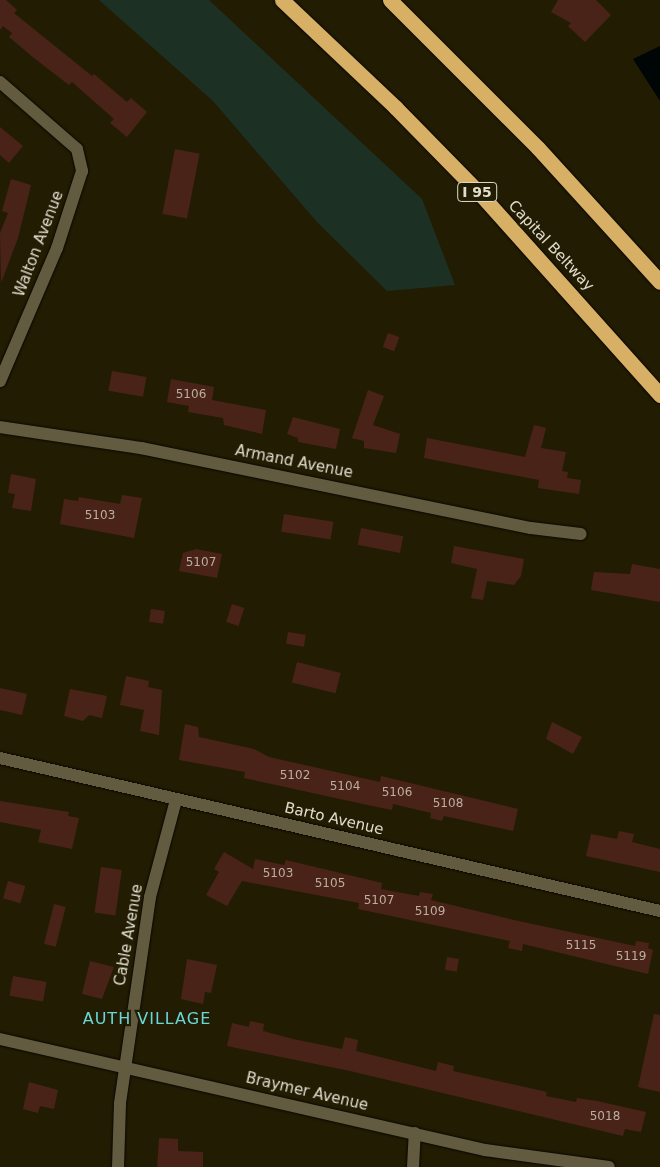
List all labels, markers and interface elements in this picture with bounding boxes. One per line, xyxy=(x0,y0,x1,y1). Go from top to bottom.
road number: I 95 xyxy=(457,180,497,203)
street label: Walton Avenue xyxy=(10,188,68,300)
street label: Capital Beltway xyxy=(504,197,598,295)
house number: 5106 xyxy=(176,388,206,402)
street label: Armand Avenue xyxy=(234,442,354,482)
house number: 5103 xyxy=(85,509,115,523)
house number: 5107 xyxy=(186,556,216,570)
house number: 5102 xyxy=(280,769,310,783)
house number: 5104 xyxy=(330,780,360,794)
house number: 5106 xyxy=(382,786,412,800)
house number: 5108 xyxy=(433,797,463,811)
street label: Barto Avenue xyxy=(283,799,385,839)
house number: 5103 xyxy=(263,867,293,881)
house number: 5105 xyxy=(315,877,345,891)
street label: Cable Avenue xyxy=(111,883,147,987)
house number: 5107 xyxy=(364,894,394,908)
house number: 5109 xyxy=(415,905,445,919)
house number: 5115 xyxy=(566,939,596,953)
house number: 5119 xyxy=(616,950,646,964)
district label: AUTH VILLAGE xyxy=(81,1009,213,1029)
street label: Braymer Avenue xyxy=(244,1069,370,1115)
house number: 5018 xyxy=(590,1110,620,1124)

